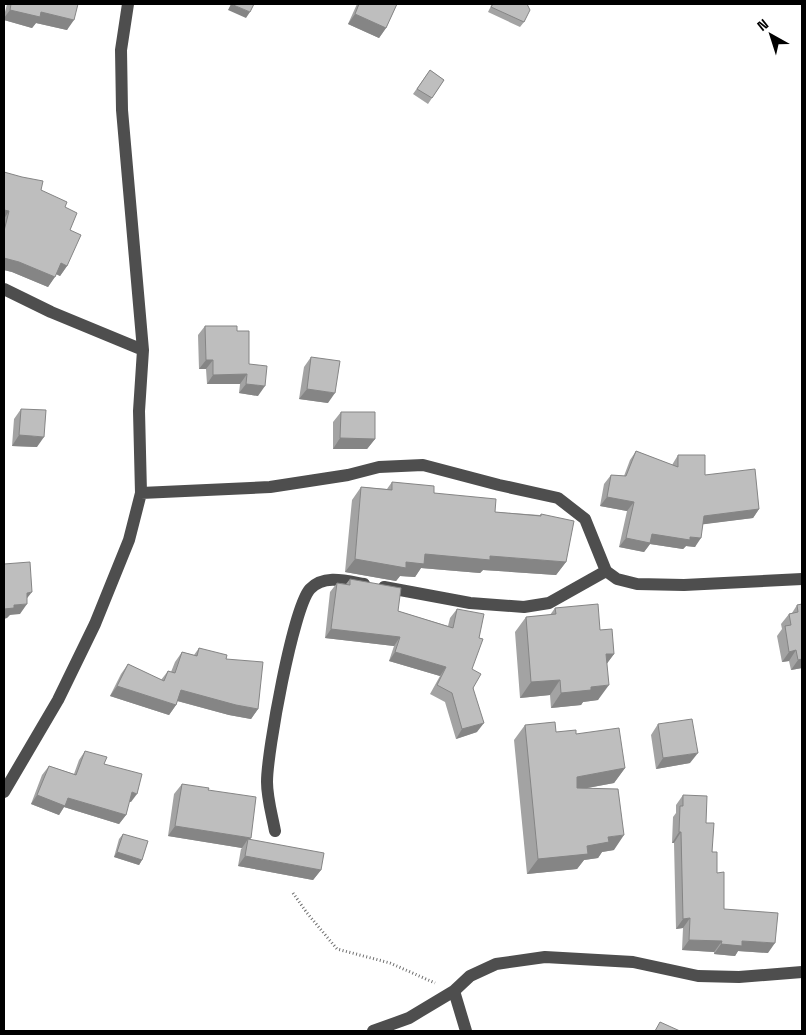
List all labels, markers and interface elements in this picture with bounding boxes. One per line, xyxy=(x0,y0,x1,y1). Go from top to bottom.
north arrow xyxy=(746,10,796,60)
text: N xyxy=(754,15,772,35)

